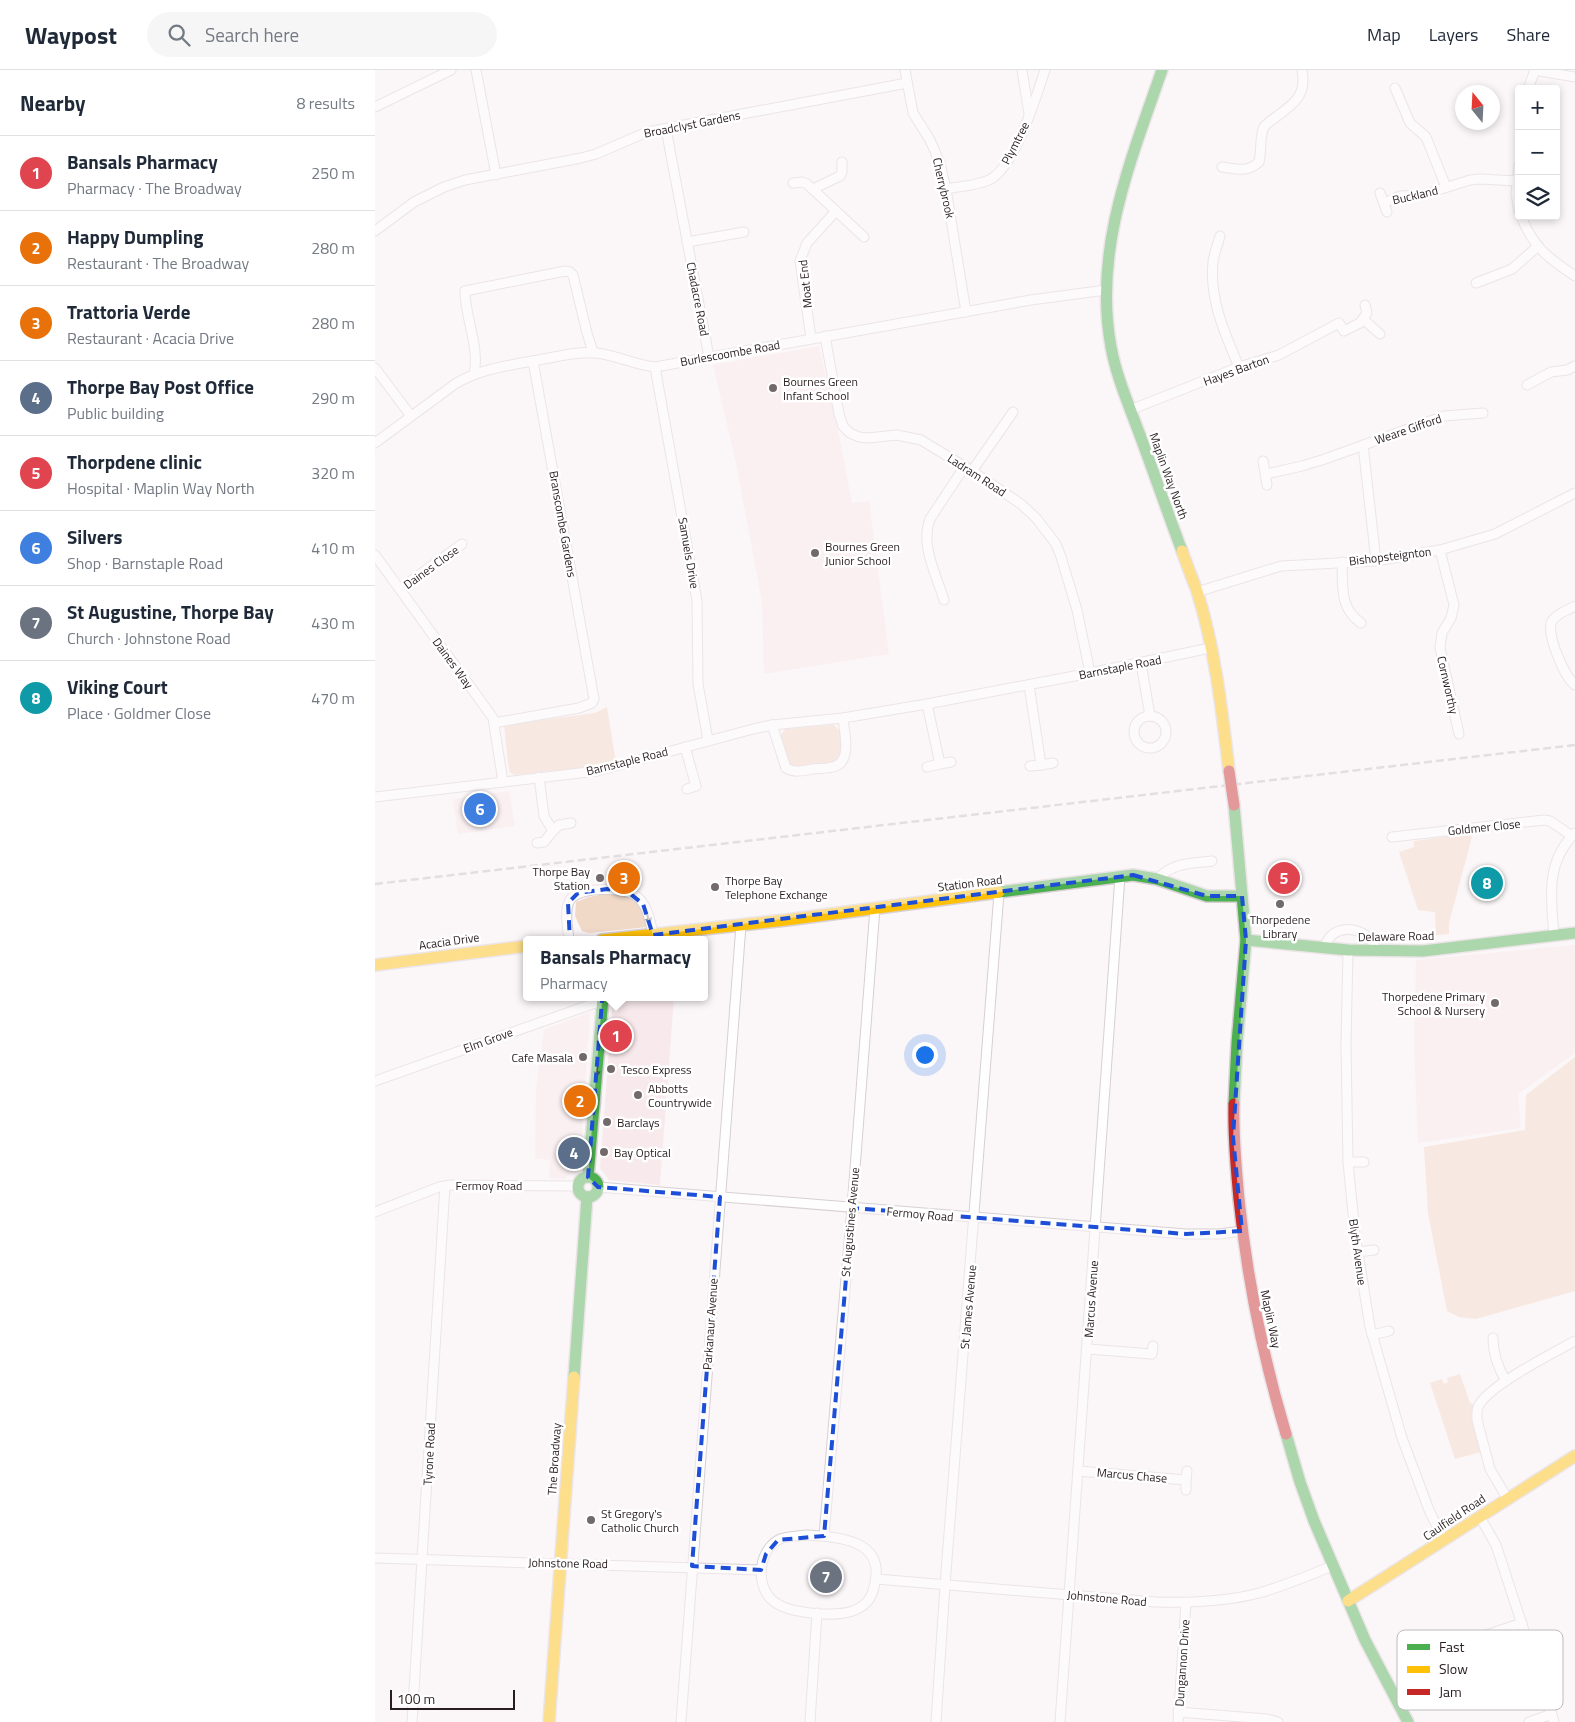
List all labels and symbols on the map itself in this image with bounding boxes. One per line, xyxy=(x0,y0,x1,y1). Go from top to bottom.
north arrow xyxy=(1455,85,1500,130)
street label: Broadclyst Gardens xyxy=(642,105,742,143)
street label: Plymtree xyxy=(996,118,1034,168)
street label: Cherrybrook xyxy=(928,156,960,221)
street label: Buckland xyxy=(1390,181,1440,209)
street label: Moat End xyxy=(793,259,817,309)
street label: Chadacre Road xyxy=(681,260,715,338)
street label: Burlescoombe Road xyxy=(679,335,781,371)
street label: Hayes Barton xyxy=(1201,349,1271,391)
place label: Bournes Green Infant School xyxy=(783,372,858,405)
marker: Bournes Green Infant School xyxy=(767,382,779,394)
street label: Weare Gifford xyxy=(1372,409,1444,449)
street label: Maplin Way North xyxy=(1145,430,1193,522)
street label: Ladram Road xyxy=(944,449,1010,501)
street label: Branscombe Gardens xyxy=(544,469,582,579)
street label: Samuels Drive xyxy=(673,516,705,590)
place label: Bournes Green Junior School xyxy=(825,537,900,570)
street label: Daines Close xyxy=(399,540,463,594)
street label: Bishopsteignton xyxy=(1348,542,1432,570)
marker: Bournes Green Junior School xyxy=(809,547,821,559)
street label: Daines Way xyxy=(428,633,478,693)
street label: Barnstaple Road xyxy=(1077,650,1163,684)
street label: Cornworthy xyxy=(1432,654,1464,716)
street label: Barnstaple Road xyxy=(584,742,670,780)
pin: 6 xyxy=(464,790,496,828)
street label: Goldmer Close xyxy=(1447,814,1521,840)
pin: 3 xyxy=(608,859,640,897)
pin: 5 xyxy=(1268,859,1300,897)
place label: Thorpe Bay Station xyxy=(533,862,590,895)
pin: 8 xyxy=(1471,864,1503,902)
street label: Station Road xyxy=(937,870,1003,896)
place label: Thorpe Bay Telephone Exchange xyxy=(725,871,828,904)
marker: Thorpe Bay Station xyxy=(594,872,606,884)
marker: Thorpe Bay Telephone Exchange xyxy=(709,881,721,893)
marker: Thorpedene Library xyxy=(1274,898,1286,910)
one-way arrow xyxy=(645,910,652,925)
place label: Thorpedene Library xyxy=(1250,910,1310,943)
street label: Delaware Road xyxy=(1358,926,1434,946)
street label: Acacia Drive xyxy=(417,927,481,955)
place label: Thorpedene Primary School & Nursery xyxy=(1382,987,1485,1020)
marker: Thorpedene Primary School & Nursery xyxy=(1489,997,1501,1009)
pin: 1 xyxy=(600,1017,632,1055)
street label: Elm Grove xyxy=(461,1022,515,1058)
your location xyxy=(912,1042,938,1068)
place label: Cafe Masala xyxy=(511,1048,573,1067)
marker: Cafe Masala xyxy=(577,1051,589,1063)
place label: Tesco Express xyxy=(621,1060,692,1079)
one-way arrow xyxy=(593,1062,601,1078)
marker: Tesco Express xyxy=(605,1063,617,1075)
place label: Abbotts Countrywide xyxy=(648,1079,712,1112)
pin: 2 xyxy=(564,1082,596,1120)
marker: Abbotts Countrywide xyxy=(632,1089,644,1101)
place label: Barclays xyxy=(617,1113,660,1132)
marker: Barclays xyxy=(601,1116,613,1128)
pin: 4 xyxy=(558,1134,590,1172)
place label: Bay Optical xyxy=(614,1143,671,1162)
marker: Bay Optical xyxy=(598,1146,610,1158)
street label: St Augustines Avenue xyxy=(836,1166,864,1278)
street label: Fermoy Road xyxy=(456,1176,522,1195)
street label: Fermoy Road xyxy=(886,1202,954,1226)
street label: Blyth Avenue xyxy=(1344,1218,1372,1286)
street label: Marcus Avenue xyxy=(1079,1260,1103,1338)
street label: St James Avenue xyxy=(955,1264,981,1350)
street label: Parkanaur Avenue xyxy=(697,1277,723,1371)
street label: Maplin Way xyxy=(1256,1288,1286,1350)
street label: Tyrone Road xyxy=(418,1422,440,1486)
street label: The Broadway xyxy=(542,1422,566,1496)
street label: Marcus Chase xyxy=(1096,1462,1168,1488)
street label: Caulfield Road xyxy=(1419,1489,1489,1545)
place label: St Gregory's Catholic Church xyxy=(601,1504,679,1537)
marker: St Gregory's Catholic Church xyxy=(585,1514,597,1526)
street label: Johnstone Road xyxy=(528,1553,608,1573)
pin: 7 xyxy=(810,1558,842,1596)
street label: Johnstone Road xyxy=(1066,1585,1148,1611)
street label: Dungannon Drive xyxy=(1169,1619,1195,1707)
legend xyxy=(1397,1630,1563,1710)
text: Fast xyxy=(1439,1636,1464,1657)
text: Slow xyxy=(1439,1658,1468,1679)
text: Jam xyxy=(1439,1681,1462,1702)
scale bar xyxy=(390,1687,515,1710)

